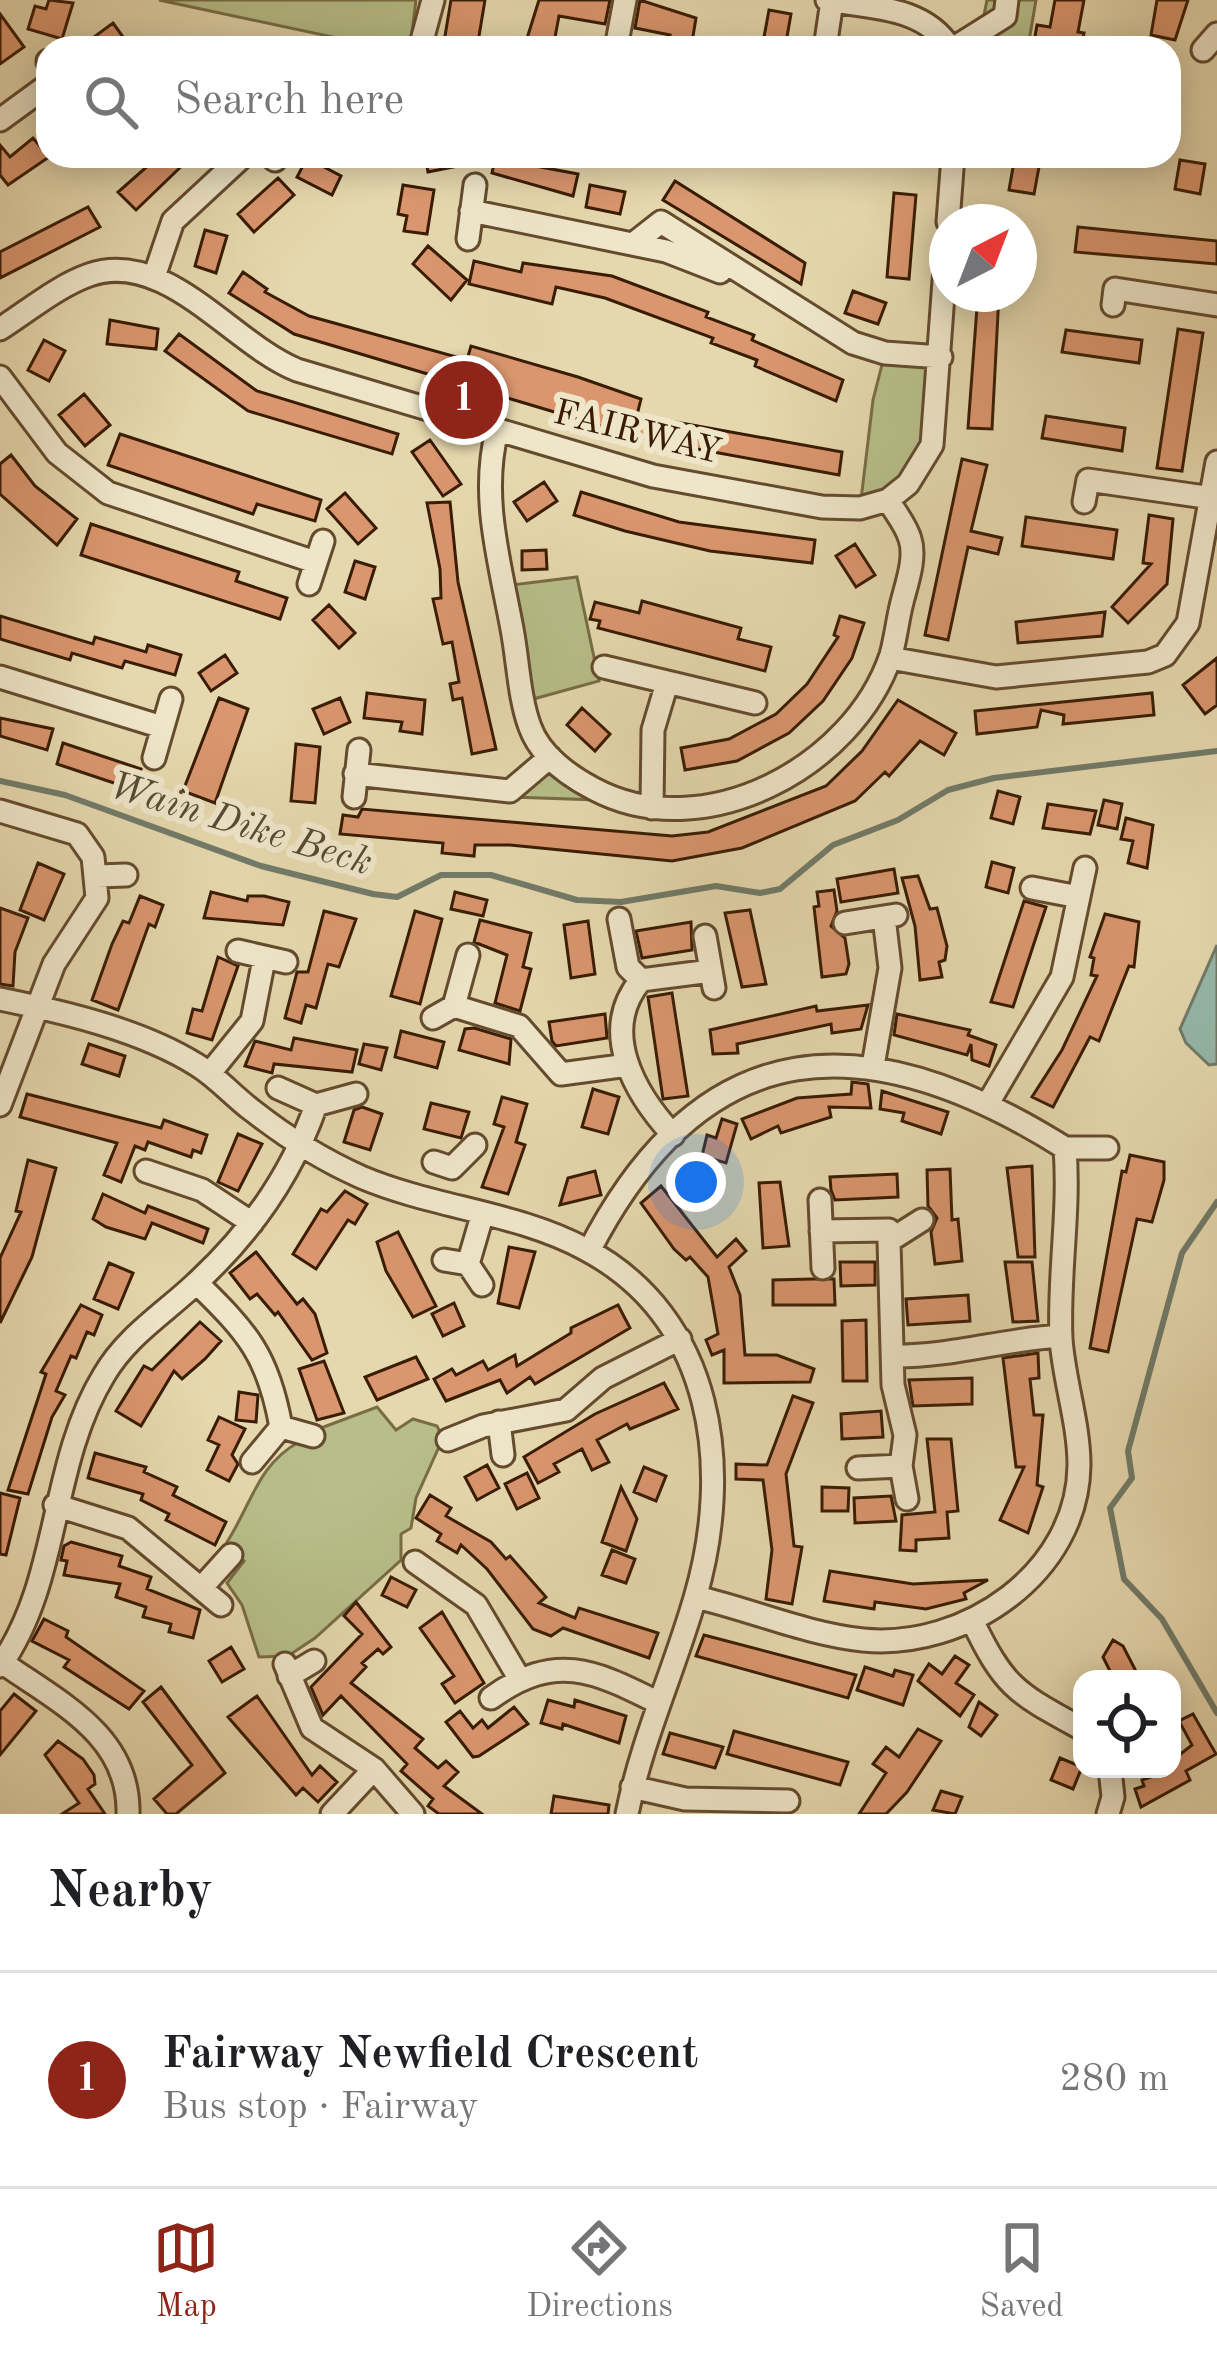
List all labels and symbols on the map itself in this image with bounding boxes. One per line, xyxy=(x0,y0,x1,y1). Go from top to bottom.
north arrow xyxy=(929,204,1037,312)
pin: 1 xyxy=(425,355,503,445)
street label: FAIRWAY xyxy=(550,396,724,472)
water label: Wain Dike Beck xyxy=(104,766,376,884)
your location xyxy=(666,1152,726,1212)

